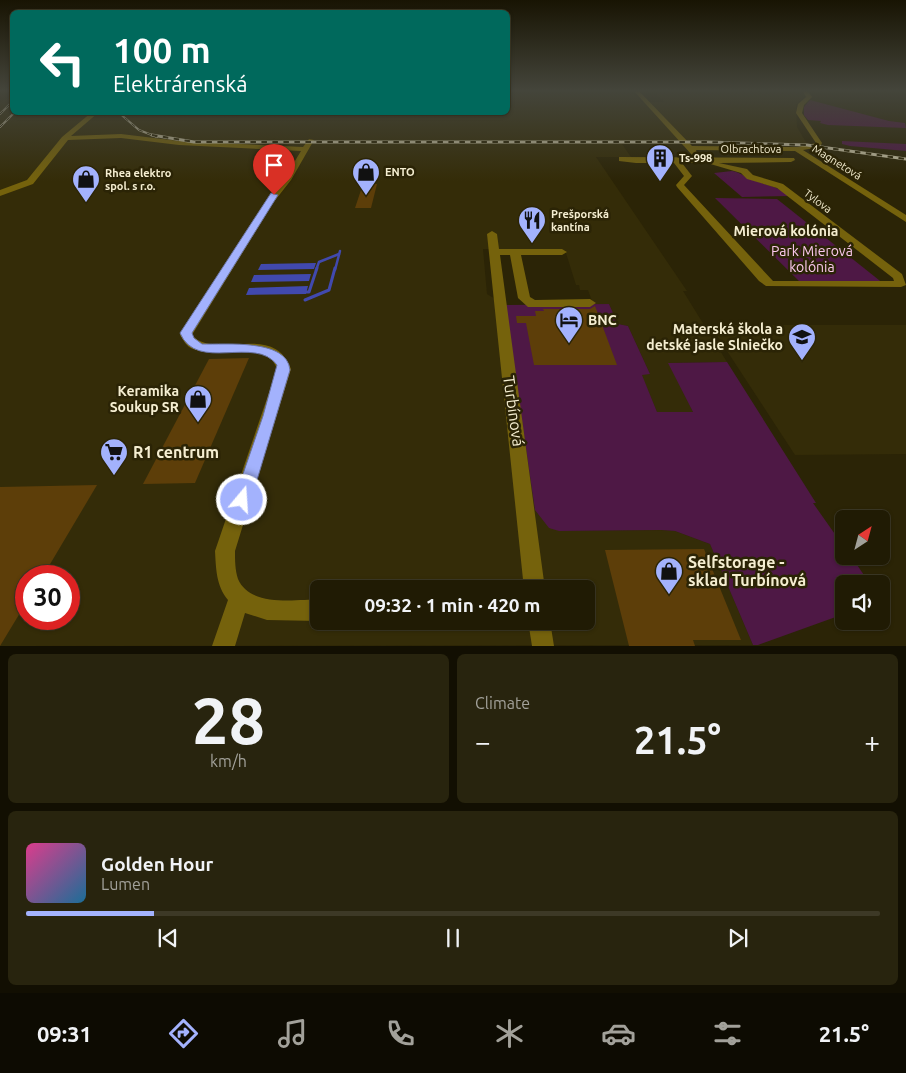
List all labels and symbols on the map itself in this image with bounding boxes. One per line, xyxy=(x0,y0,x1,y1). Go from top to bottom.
street label: Magnetová xyxy=(810,142,864,182)
building icon: Ts-998 xyxy=(645,143,675,182)
street label: Olbrachtova xyxy=(721,143,781,155)
pin xyxy=(253,144,295,195)
place label: Ts-998 xyxy=(679,152,712,164)
shop icon: ENTO xyxy=(351,157,381,196)
shop icon: Rhea elektro spol. s r.o. xyxy=(71,164,101,203)
place label: ENTO xyxy=(385,166,415,178)
place label: Rhea elektro spol. s r.o. xyxy=(105,167,172,192)
street label: Tylova xyxy=(802,187,834,215)
restaurant icon: Prešporská kantína xyxy=(517,205,547,244)
place label: Prešporská kantína xyxy=(551,208,609,233)
district label: Mierová kolónia xyxy=(734,223,838,239)
park label: Park Mierová kolónia xyxy=(771,243,853,275)
hotel icon: BNC xyxy=(554,305,584,344)
place label: BNC xyxy=(588,312,617,328)
place label: Materská škola a detské jasle Slniečko xyxy=(646,321,783,353)
school or university icon: Materská škola a detské jasle Slniečko xyxy=(787,322,817,361)
street label: Turbínová xyxy=(500,374,528,448)
place label: Keramika Soukup SR xyxy=(110,383,179,415)
shop icon: Keramika Soukup SR xyxy=(183,384,213,423)
supermarket icon: R1 centrum xyxy=(99,437,129,476)
place label: R1 centrum xyxy=(133,443,219,461)
position arrow xyxy=(215,473,267,525)
north arrow xyxy=(835,510,890,565)
place label: Selfstorage - sklad Turbínová xyxy=(688,553,806,589)
shop icon: Selfstorage - sklad Turbínová xyxy=(654,556,684,595)
speed limit sign: 30 xyxy=(15,565,80,630)

